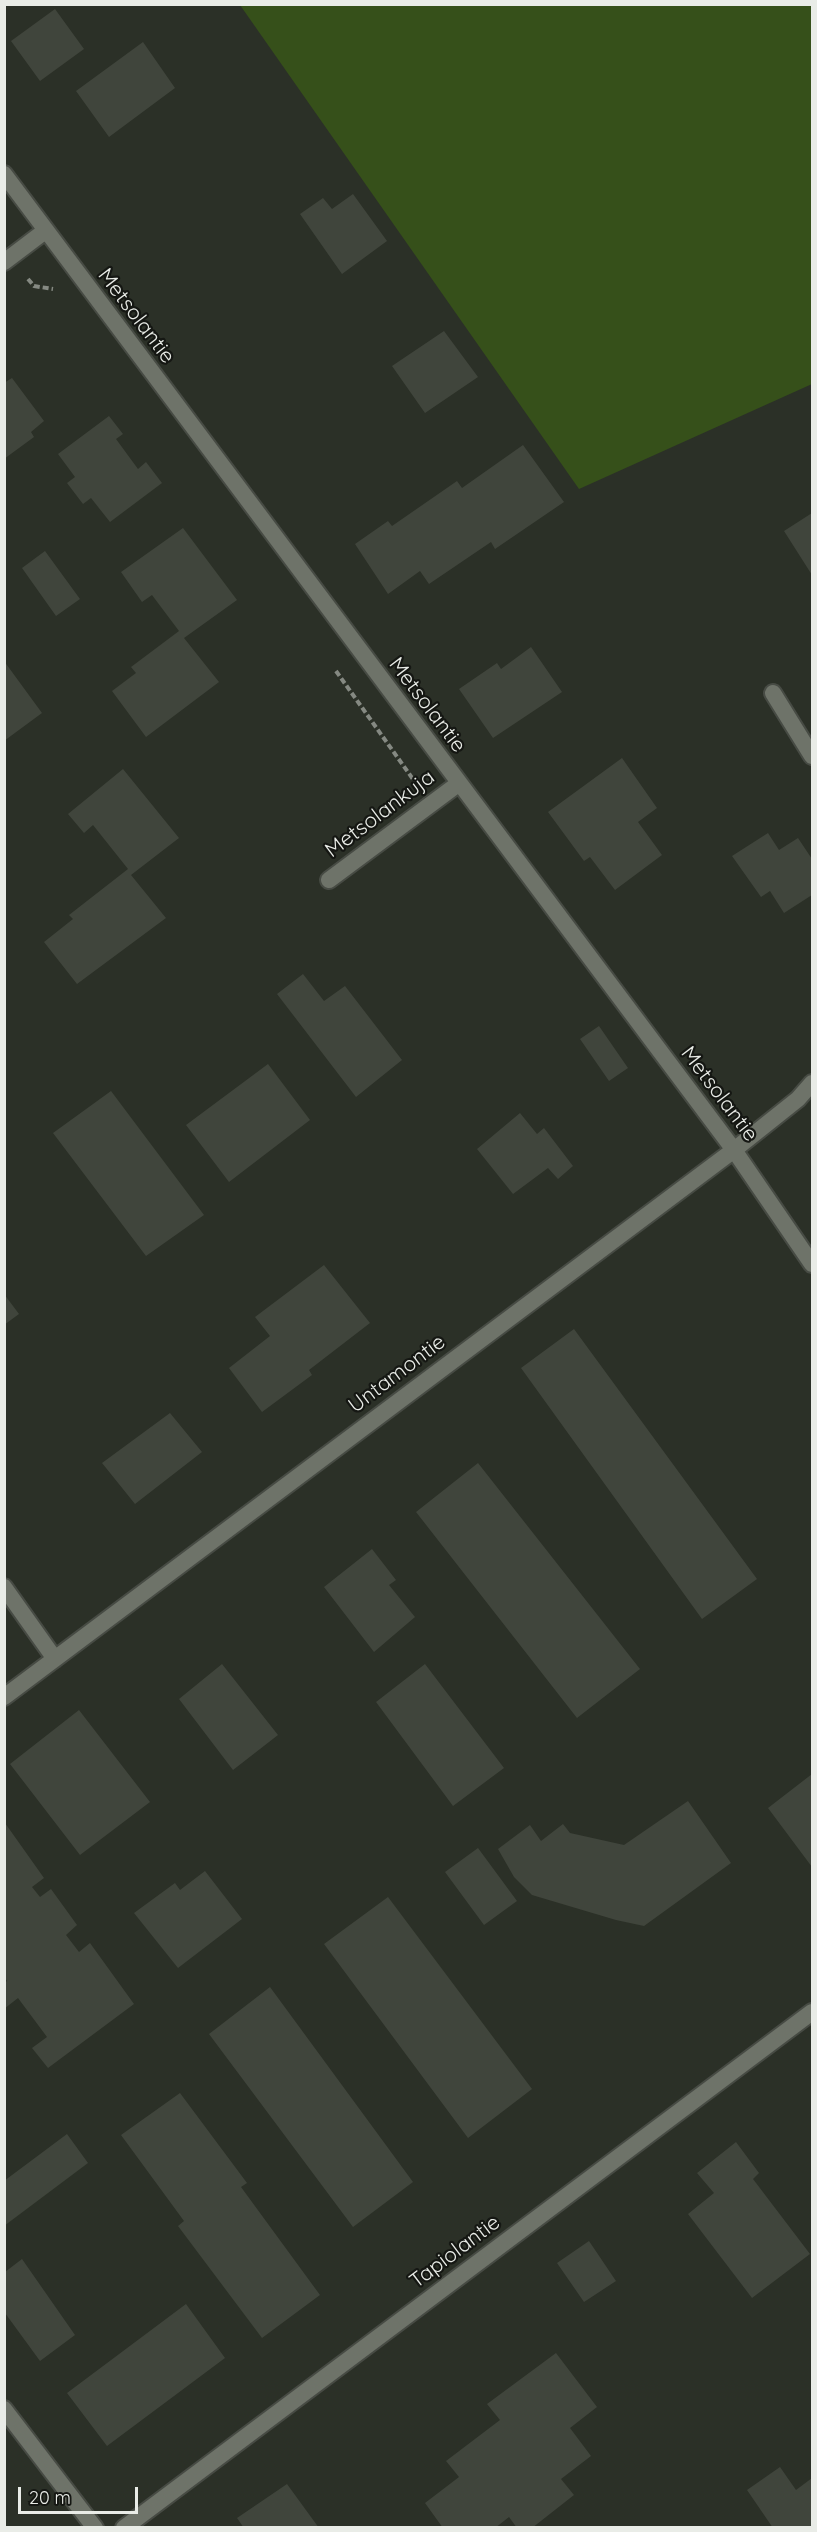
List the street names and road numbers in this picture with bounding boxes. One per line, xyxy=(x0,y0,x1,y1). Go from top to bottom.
street label: Metsolantie xyxy=(92,264,180,368)
street label: Metsolantie xyxy=(383,653,471,757)
street label: Metsolankuja xyxy=(320,765,440,863)
street label: Metsolantie xyxy=(675,1042,763,1146)
street label: Untamontie xyxy=(344,1330,450,1418)
street label: Tapiolantie xyxy=(405,2210,505,2294)

